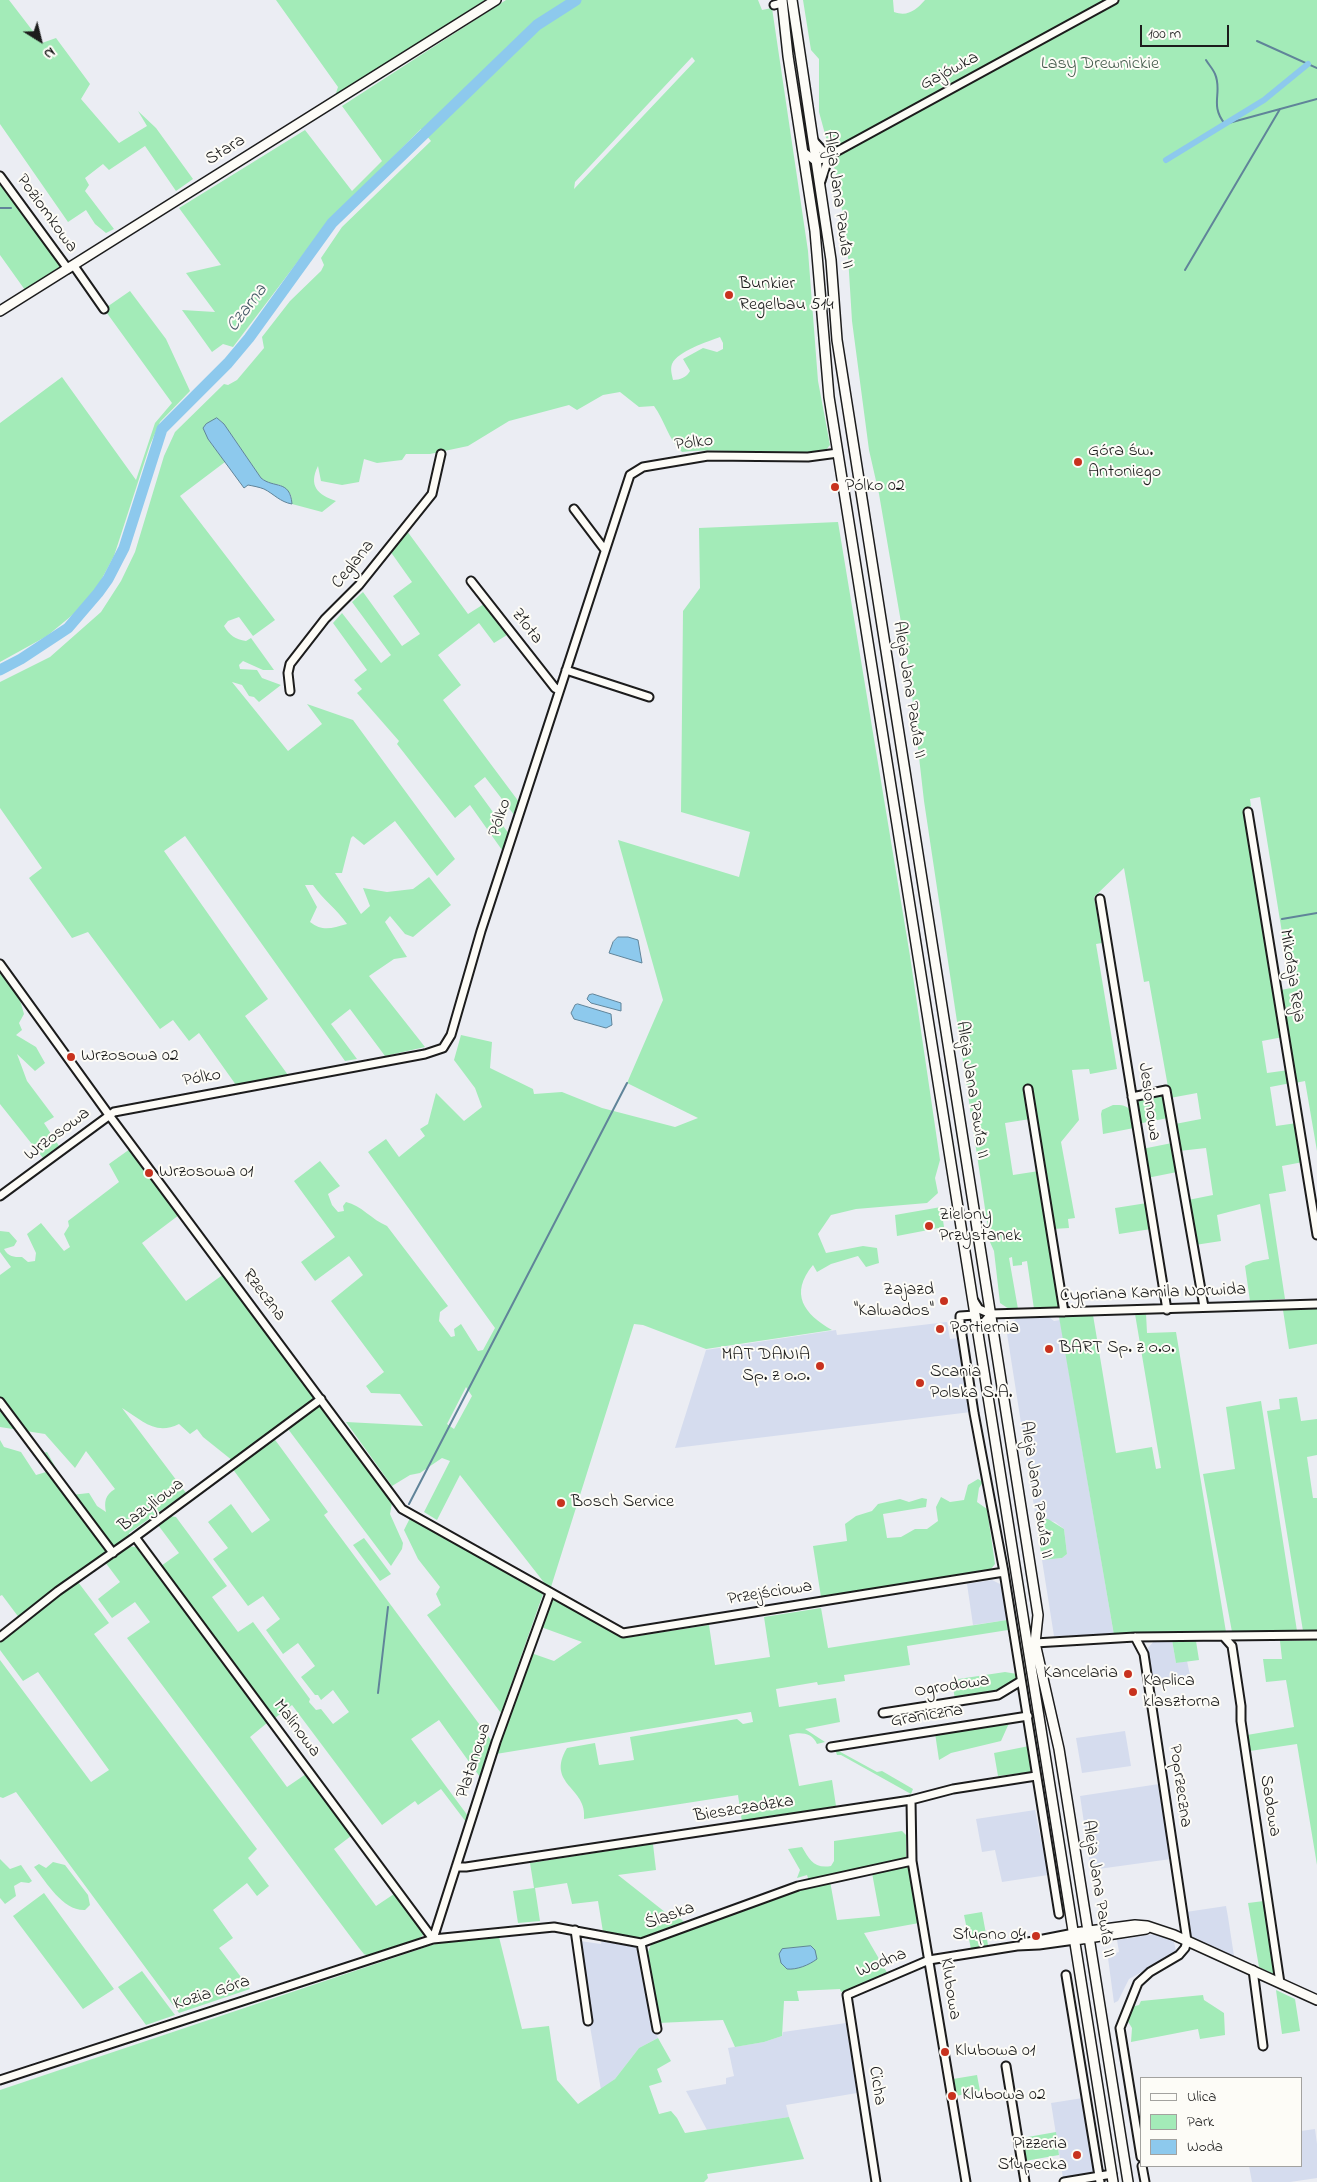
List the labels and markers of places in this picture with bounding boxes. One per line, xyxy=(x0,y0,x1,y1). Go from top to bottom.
place label: Bunkier Regelbau 514 xyxy=(739,274,834,316)
marker: Bunkier Regelbau 514 xyxy=(723,289,735,301)
place label: Góra św. Antoniego xyxy=(1088,441,1161,484)
marker: Góra św. Antoniego xyxy=(1072,456,1084,468)
place label: Pólko 02 xyxy=(845,476,905,498)
marker: Pólko 02 xyxy=(829,481,841,493)
place label: Wrzosowa 02 xyxy=(81,1046,179,1068)
marker: Wrzosowa 02 xyxy=(65,1051,77,1063)
place label: Wrzosowa 01 xyxy=(159,1162,253,1184)
marker: Wrzosowa 01 xyxy=(143,1167,155,1179)
place label: Zielony Przystanek xyxy=(939,1205,1021,1248)
marker: Zielony Przystanek xyxy=(923,1220,935,1232)
place label: Zajazd "Kalwados" xyxy=(854,1280,934,1322)
marker: Zajazd "Kalwados" xyxy=(938,1295,950,1307)
place label: Portiernia xyxy=(950,1318,1019,1340)
marker: Portiernia xyxy=(934,1323,946,1335)
place label: BART Sp. z o.o. xyxy=(1059,1338,1175,1360)
marker: BART Sp. z o.o. xyxy=(1043,1343,1055,1355)
place label: MAT DANIA Sp. z o.o. xyxy=(721,1345,810,1388)
marker: MAT DANIA Sp. z o.o. xyxy=(814,1360,826,1372)
place label: Scania Polska S.A. xyxy=(930,1362,1012,1405)
marker: Scania Polska S.A. xyxy=(914,1377,926,1389)
place label: Bosch Service xyxy=(571,1492,674,1514)
marker: Bosch Service xyxy=(555,1497,567,1509)
place label: Kancelaria xyxy=(1043,1663,1118,1685)
marker: Kancelaria xyxy=(1122,1668,1134,1680)
place label: Kaplica klasztorna xyxy=(1143,1671,1220,1714)
marker: Kaplica klasztorna xyxy=(1127,1686,1139,1698)
place label: Słupno 04 xyxy=(952,1925,1026,1947)
marker: Słupno 04 xyxy=(1030,1930,1042,1942)
place label: Klubowa 01 xyxy=(955,2041,1035,2063)
marker: Klubowa 01 xyxy=(939,2046,951,2058)
place label: Klubowa 02 xyxy=(962,2085,1046,2107)
marker: Klubowa 02 xyxy=(946,2090,958,2102)
place label: Pizzeria Słupecka xyxy=(998,2134,1067,2176)
marker: Pizzeria Słupecka xyxy=(1071,2149,1083,2161)

